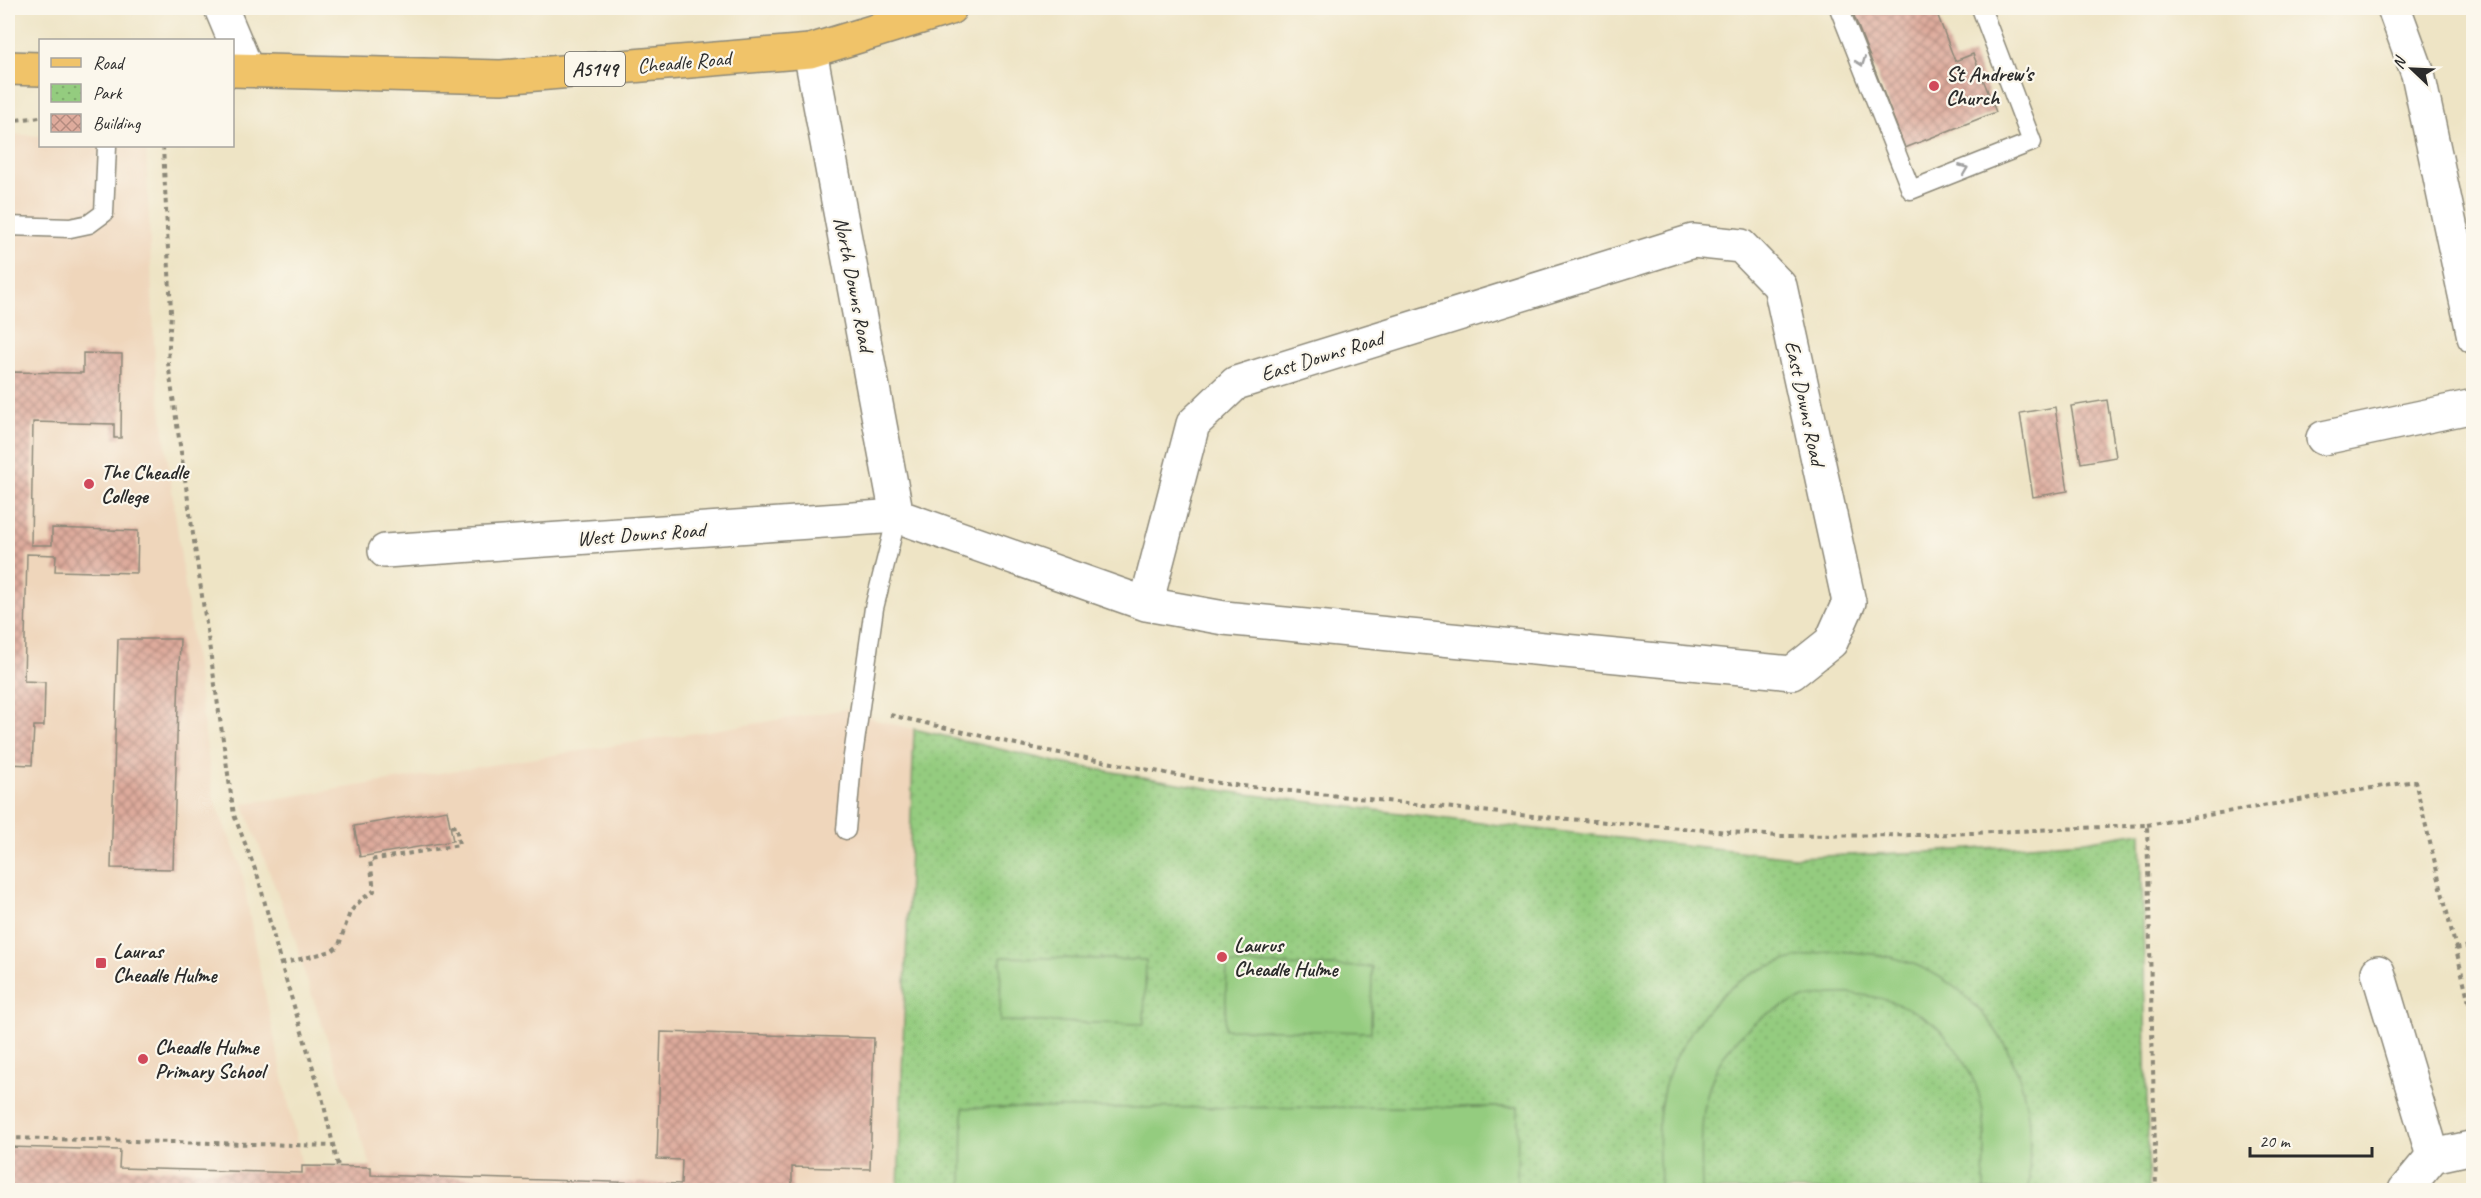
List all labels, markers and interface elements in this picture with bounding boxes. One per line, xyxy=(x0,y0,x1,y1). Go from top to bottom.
legend xyxy=(39,39,234,147)
north arrow xyxy=(2382,39,2442,99)
street label: Cheadle Road xyxy=(636,45,736,79)
text: Road xyxy=(93,52,126,74)
road number: A5149 xyxy=(565,52,625,86)
text: N xyxy=(2388,52,2411,72)
one-way arrow xyxy=(1854,56,1866,67)
place label: St Andrew's Church xyxy=(1946,61,2036,111)
marker: St Andrew's Church xyxy=(1927,79,1941,93)
text: Park xyxy=(93,82,123,104)
text: Building xyxy=(93,112,142,134)
one-way arrow xyxy=(1959,163,1969,176)
street label: North Downs Road xyxy=(828,215,880,357)
street label: East Downs Road xyxy=(1258,324,1389,387)
street label: East Downs Road xyxy=(1779,338,1831,470)
place label: The Cheadle College xyxy=(101,459,190,509)
marker: The Cheadle College xyxy=(82,477,96,491)
street label: West Downs Road xyxy=(576,516,709,551)
place label: Laurus Cheadle Hulme xyxy=(1234,932,1339,982)
place label: Lauras Cheadle Hulme xyxy=(113,938,218,988)
marker: Laurus Cheadle Hulme xyxy=(1215,950,1229,964)
marker: Lauras Cheadle Hulme xyxy=(94,956,108,970)
place label: Cheadle Hulme Primary School xyxy=(155,1034,269,1084)
marker: Cheadle Hulme Primary School xyxy=(136,1052,150,1066)
scale bar xyxy=(2250,1120,2372,1158)
text: 20 m xyxy=(2259,1130,2292,1152)

